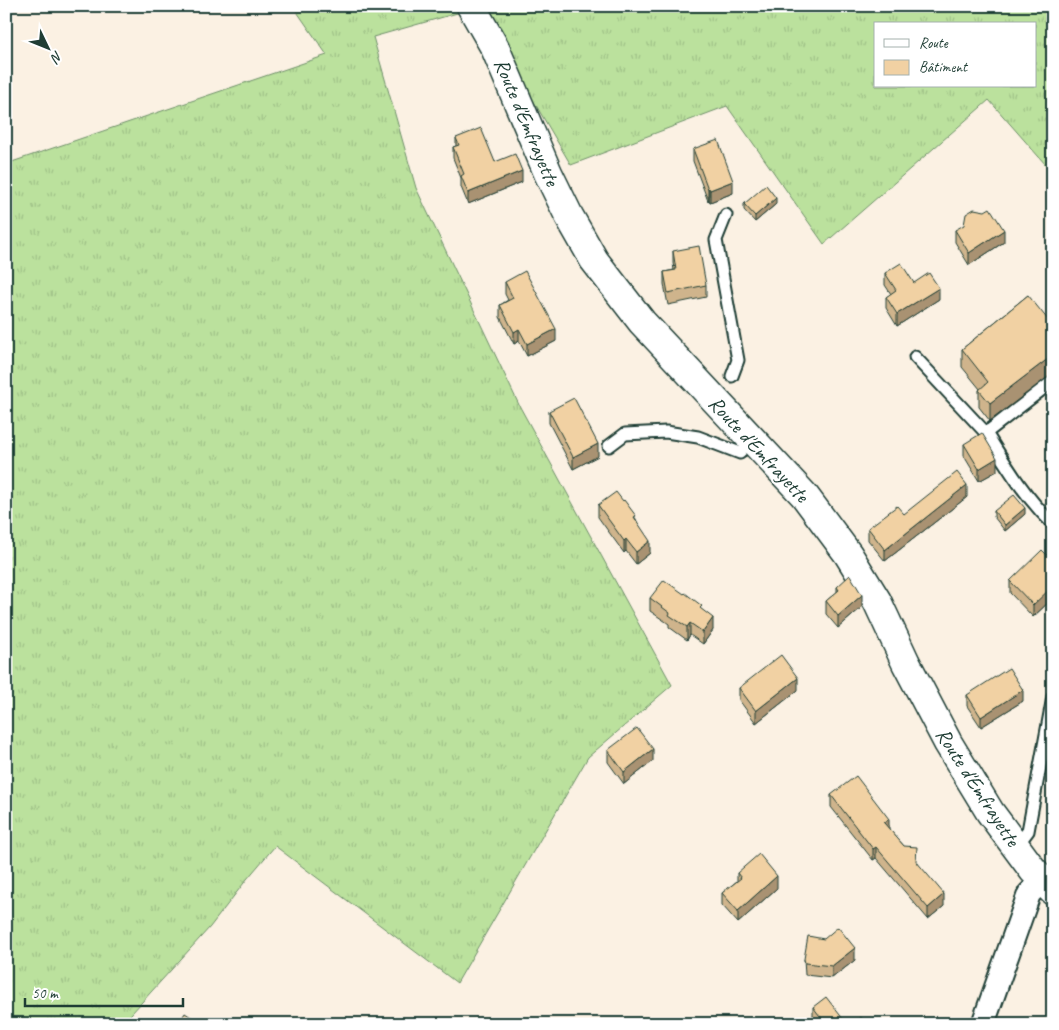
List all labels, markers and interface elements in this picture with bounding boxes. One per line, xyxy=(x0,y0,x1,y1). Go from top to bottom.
north arrow xyxy=(22,22,72,72)
legend xyxy=(874,22,1036,88)
text: Route xyxy=(919,34,949,53)
text: N xyxy=(46,48,66,67)
street label: Route d'Emfrayette xyxy=(488,54,566,191)
text: Bâtiment xyxy=(919,58,969,77)
street label: Route d'Emfrayette xyxy=(703,390,816,508)
street label: Route d'Emfrayette xyxy=(930,723,1027,852)
scale bar xyxy=(25,975,182,1007)
text: 50 m xyxy=(32,984,59,1003)

